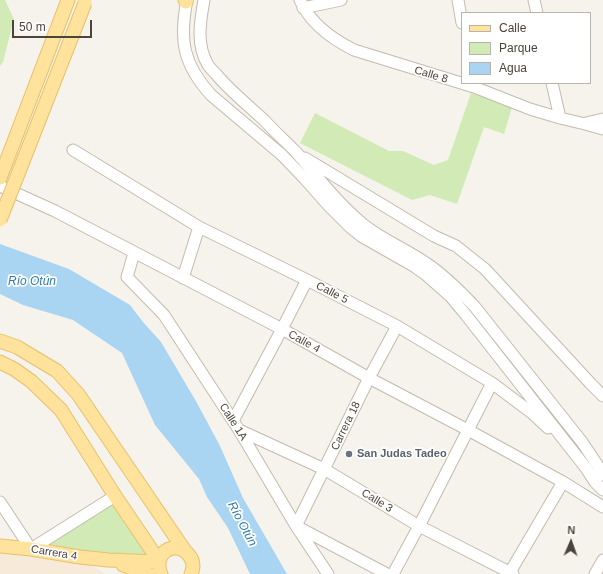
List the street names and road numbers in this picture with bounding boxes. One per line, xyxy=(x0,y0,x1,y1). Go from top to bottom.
street label: Calle 8 xyxy=(413,64,449,86)
street label: Calle 5 xyxy=(314,279,350,307)
street label: Calle 4 xyxy=(286,328,322,356)
street label: Carrera 18 xyxy=(329,399,363,453)
street label: Calle 1A xyxy=(216,401,250,443)
street label: Calle 3 xyxy=(359,487,395,515)
street label: Carrera 4 xyxy=(30,543,78,563)

